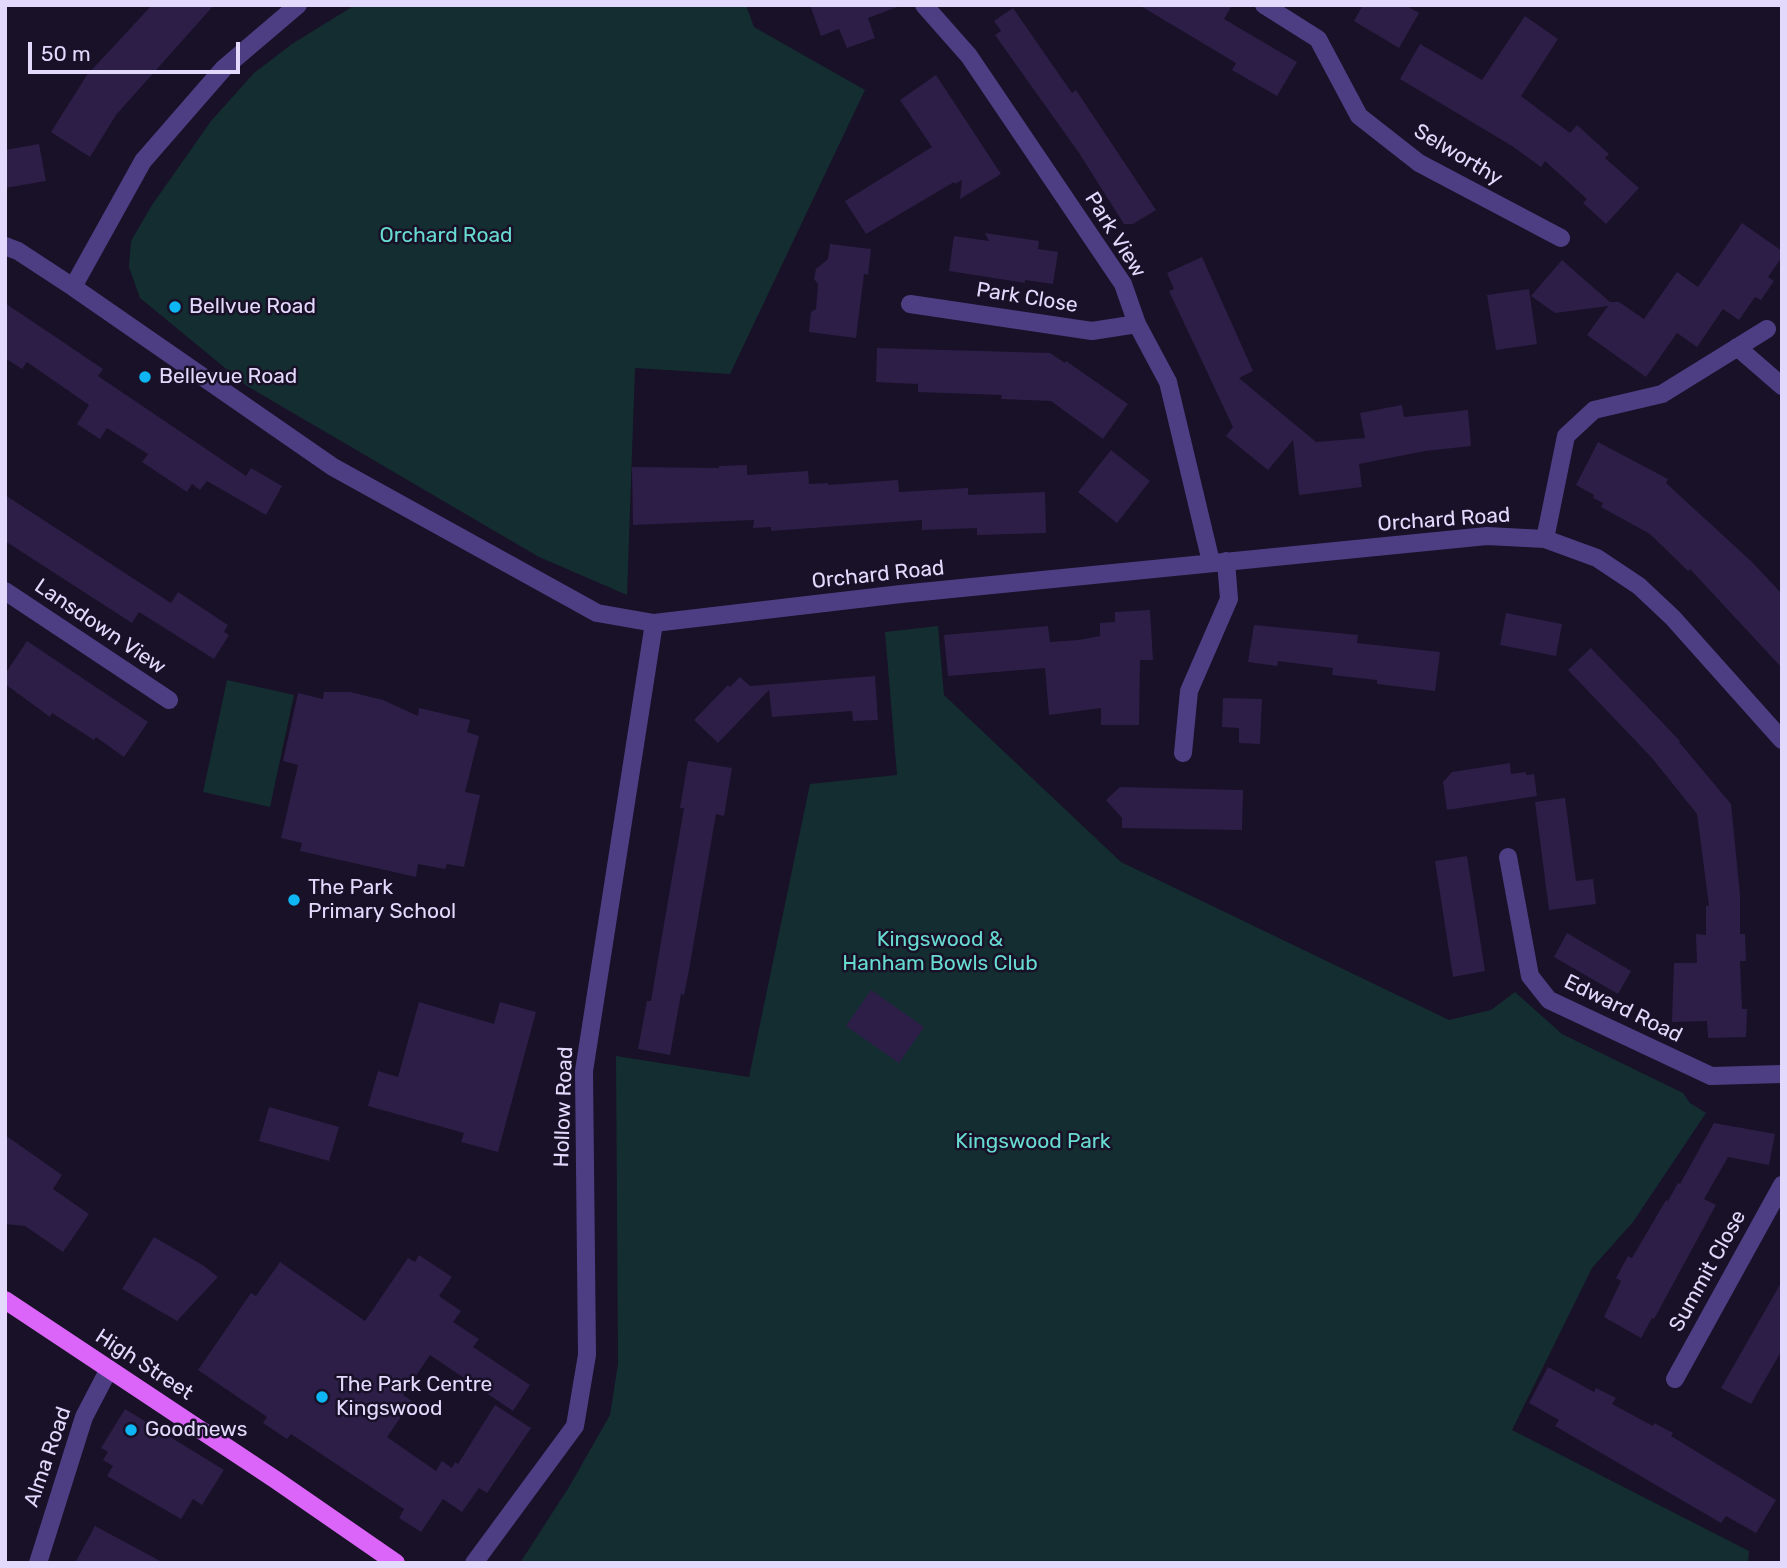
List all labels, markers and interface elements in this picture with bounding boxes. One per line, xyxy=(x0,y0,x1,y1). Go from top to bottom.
scale bar xyxy=(32,28,243,72)
text: 50 m xyxy=(41,41,91,66)
street label: Selworthy xyxy=(1409,119,1507,191)
street label: Park View xyxy=(1079,188,1151,282)
park label: Orchard Road xyxy=(379,223,513,249)
street label: Park Close xyxy=(974,278,1080,318)
place label: Bellvue Road xyxy=(189,294,316,320)
marker: Bellvue Road xyxy=(167,299,183,315)
place label: Bellevue Road xyxy=(159,364,297,390)
marker: Bellevue Road xyxy=(137,369,153,385)
street label: Orchard Road xyxy=(1377,503,1511,537)
street label: Orchard Road xyxy=(810,556,946,594)
street label: Lansdown View xyxy=(30,574,170,680)
place label: The Park Primary School xyxy=(308,875,456,925)
marker: The Park Primary School xyxy=(286,892,302,908)
park label: Kingswood & Hanham Bowls Club xyxy=(842,927,1038,977)
street label: Edward Road xyxy=(1560,970,1686,1048)
street label: Hollow Road xyxy=(549,1046,579,1168)
park label: Kingswood Park xyxy=(955,1129,1111,1155)
street label: Summit Close xyxy=(1664,1206,1752,1336)
street label: High Street xyxy=(90,1324,198,1406)
place label: The Park Centre Kingswood xyxy=(336,1372,492,1422)
marker: The Park Centre Kingswood xyxy=(314,1389,330,1405)
street label: Alma Road xyxy=(19,1404,77,1510)
place label: Goodnews xyxy=(145,1417,247,1443)
marker: Goodnews xyxy=(123,1422,139,1438)

